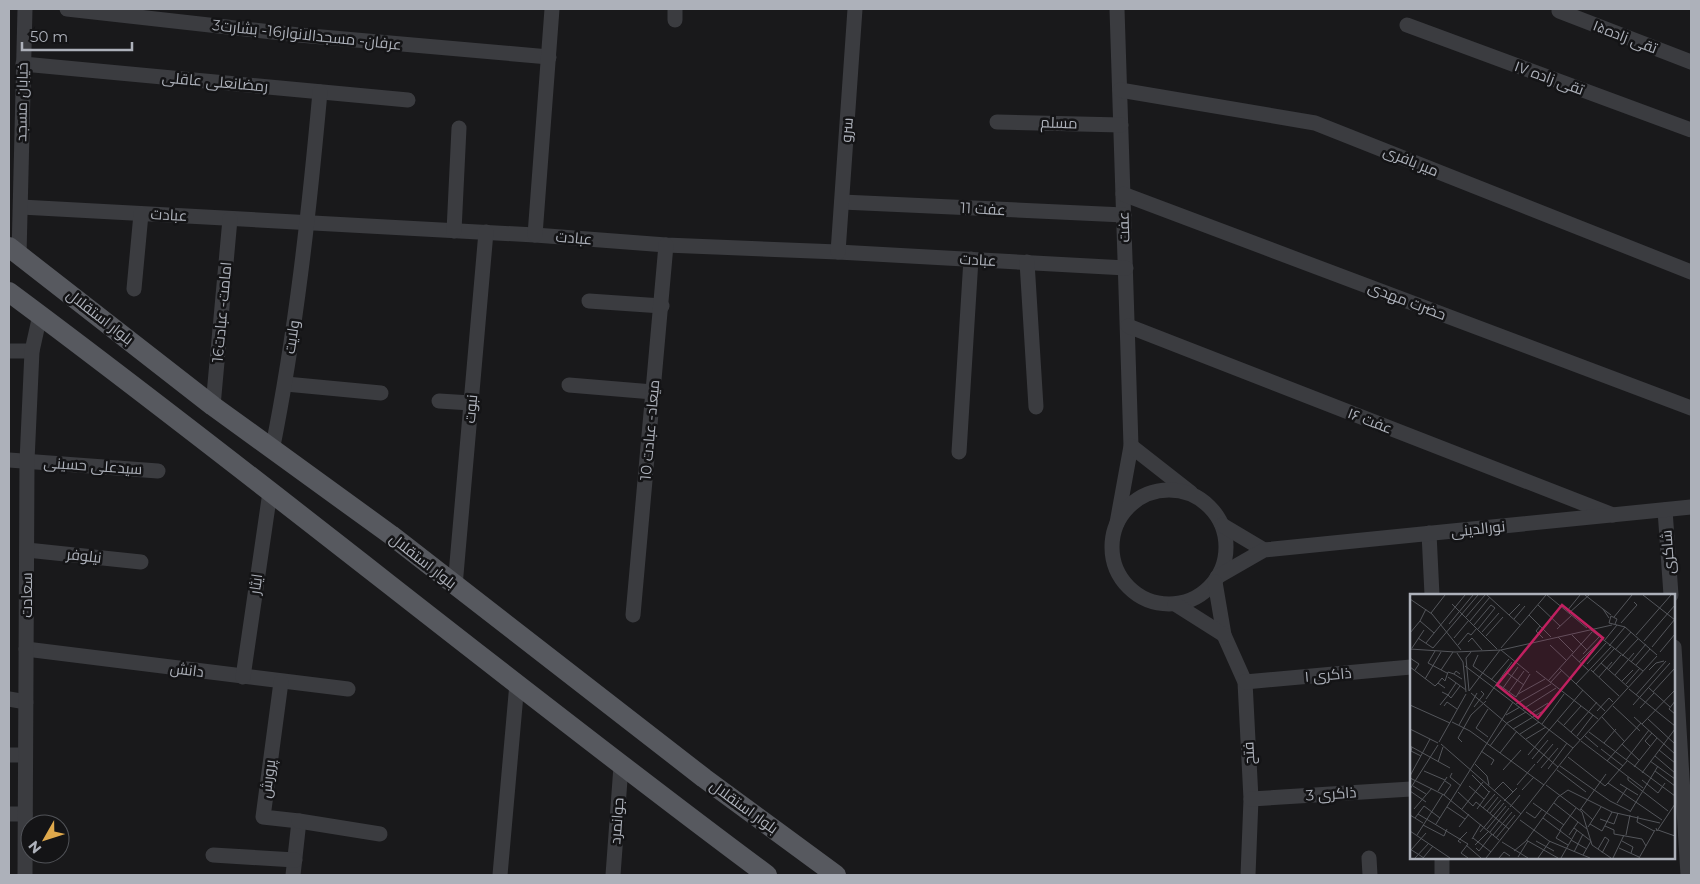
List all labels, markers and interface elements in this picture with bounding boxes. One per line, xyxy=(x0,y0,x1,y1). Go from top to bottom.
street label: عرفان- مسجدالانوار16- بشارت3 xyxy=(211,15,403,55)
street label: تقی زاده۱۵ xyxy=(1590,16,1660,58)
scale bar xyxy=(22,20,132,52)
text: 50 m xyxy=(30,27,68,46)
street label: تقی زاده ۱۷ xyxy=(1511,56,1587,100)
street label: خیابان مسجد xyxy=(11,62,33,142)
street label: رمضانعلی عاقلی xyxy=(161,67,269,97)
street label: مسلم xyxy=(1040,112,1078,134)
street label: سرو xyxy=(836,117,857,143)
street label: میر بافری xyxy=(1380,141,1442,181)
street label: عفت 11 xyxy=(960,198,1006,219)
street label: عبادت xyxy=(150,204,188,225)
street label: عفت xyxy=(1113,211,1134,243)
street label: عبادت xyxy=(555,226,593,249)
street label: عبادت xyxy=(959,249,997,270)
street label: امامت- عبادت16 xyxy=(208,261,235,363)
street label: حضرت مهدی xyxy=(1365,277,1449,325)
street label: بلوار استقلال xyxy=(63,285,138,349)
street label: ولایت xyxy=(280,319,303,355)
street label: میعاد- عبادت 10 xyxy=(636,379,663,481)
street label: نبوت xyxy=(460,394,481,424)
street label: عفت ۱۶ xyxy=(1345,403,1395,438)
street label: سیدعلی حسینی xyxy=(43,453,143,479)
street label: نورالدینی xyxy=(1450,516,1506,542)
street label: بلوار استقلال xyxy=(386,529,461,593)
street label: شاکری xyxy=(1656,529,1680,575)
street label: نیلوفر xyxy=(65,544,103,567)
street label: سعادت xyxy=(17,572,36,618)
street label: ایثار xyxy=(245,572,266,597)
inset map xyxy=(1410,594,1675,859)
street label: دانش xyxy=(169,658,205,682)
street label: ذاکری ۱ xyxy=(1304,663,1352,687)
street label: فتح xyxy=(1238,741,1261,765)
street label: پرورش xyxy=(256,759,280,799)
street label: بلوار استقلال xyxy=(706,775,782,838)
street label: ذاکری 3 xyxy=(1305,782,1357,806)
street label: جوانمرد xyxy=(605,797,628,845)
north arrow xyxy=(20,814,70,864)
text: N xyxy=(24,837,45,857)

